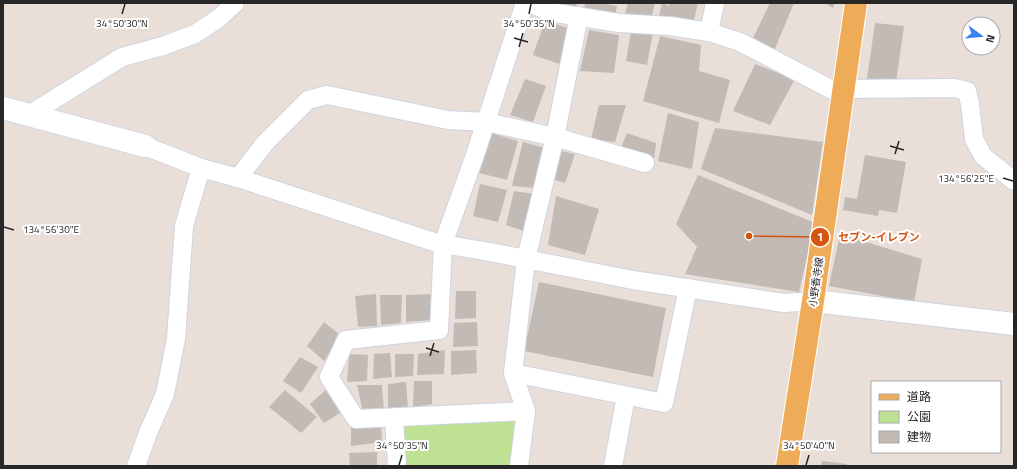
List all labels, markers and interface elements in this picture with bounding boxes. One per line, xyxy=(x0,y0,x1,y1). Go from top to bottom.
text: 34°50'30"N xyxy=(96,16,148,31)
text: 34°50'35"N xyxy=(503,16,555,31)
north arrow xyxy=(961,16,1001,56)
text: N xyxy=(982,33,999,45)
text: 134°56'25"E xyxy=(938,171,995,186)
text: 134°56'30"E xyxy=(23,222,80,237)
callout: セブン-イレブン xyxy=(810,226,927,249)
text: 1 xyxy=(817,227,823,246)
text: セブン-イレブン xyxy=(838,229,920,245)
street label: 小野香寺線 xyxy=(805,256,827,308)
legend xyxy=(871,381,1001,453)
text: 道路 xyxy=(907,387,931,406)
text: 公園 xyxy=(907,407,931,426)
text: 建物 xyxy=(907,427,931,446)
text: 34°50'35"N xyxy=(376,438,428,453)
text: 34°50'40"N xyxy=(783,438,835,453)

